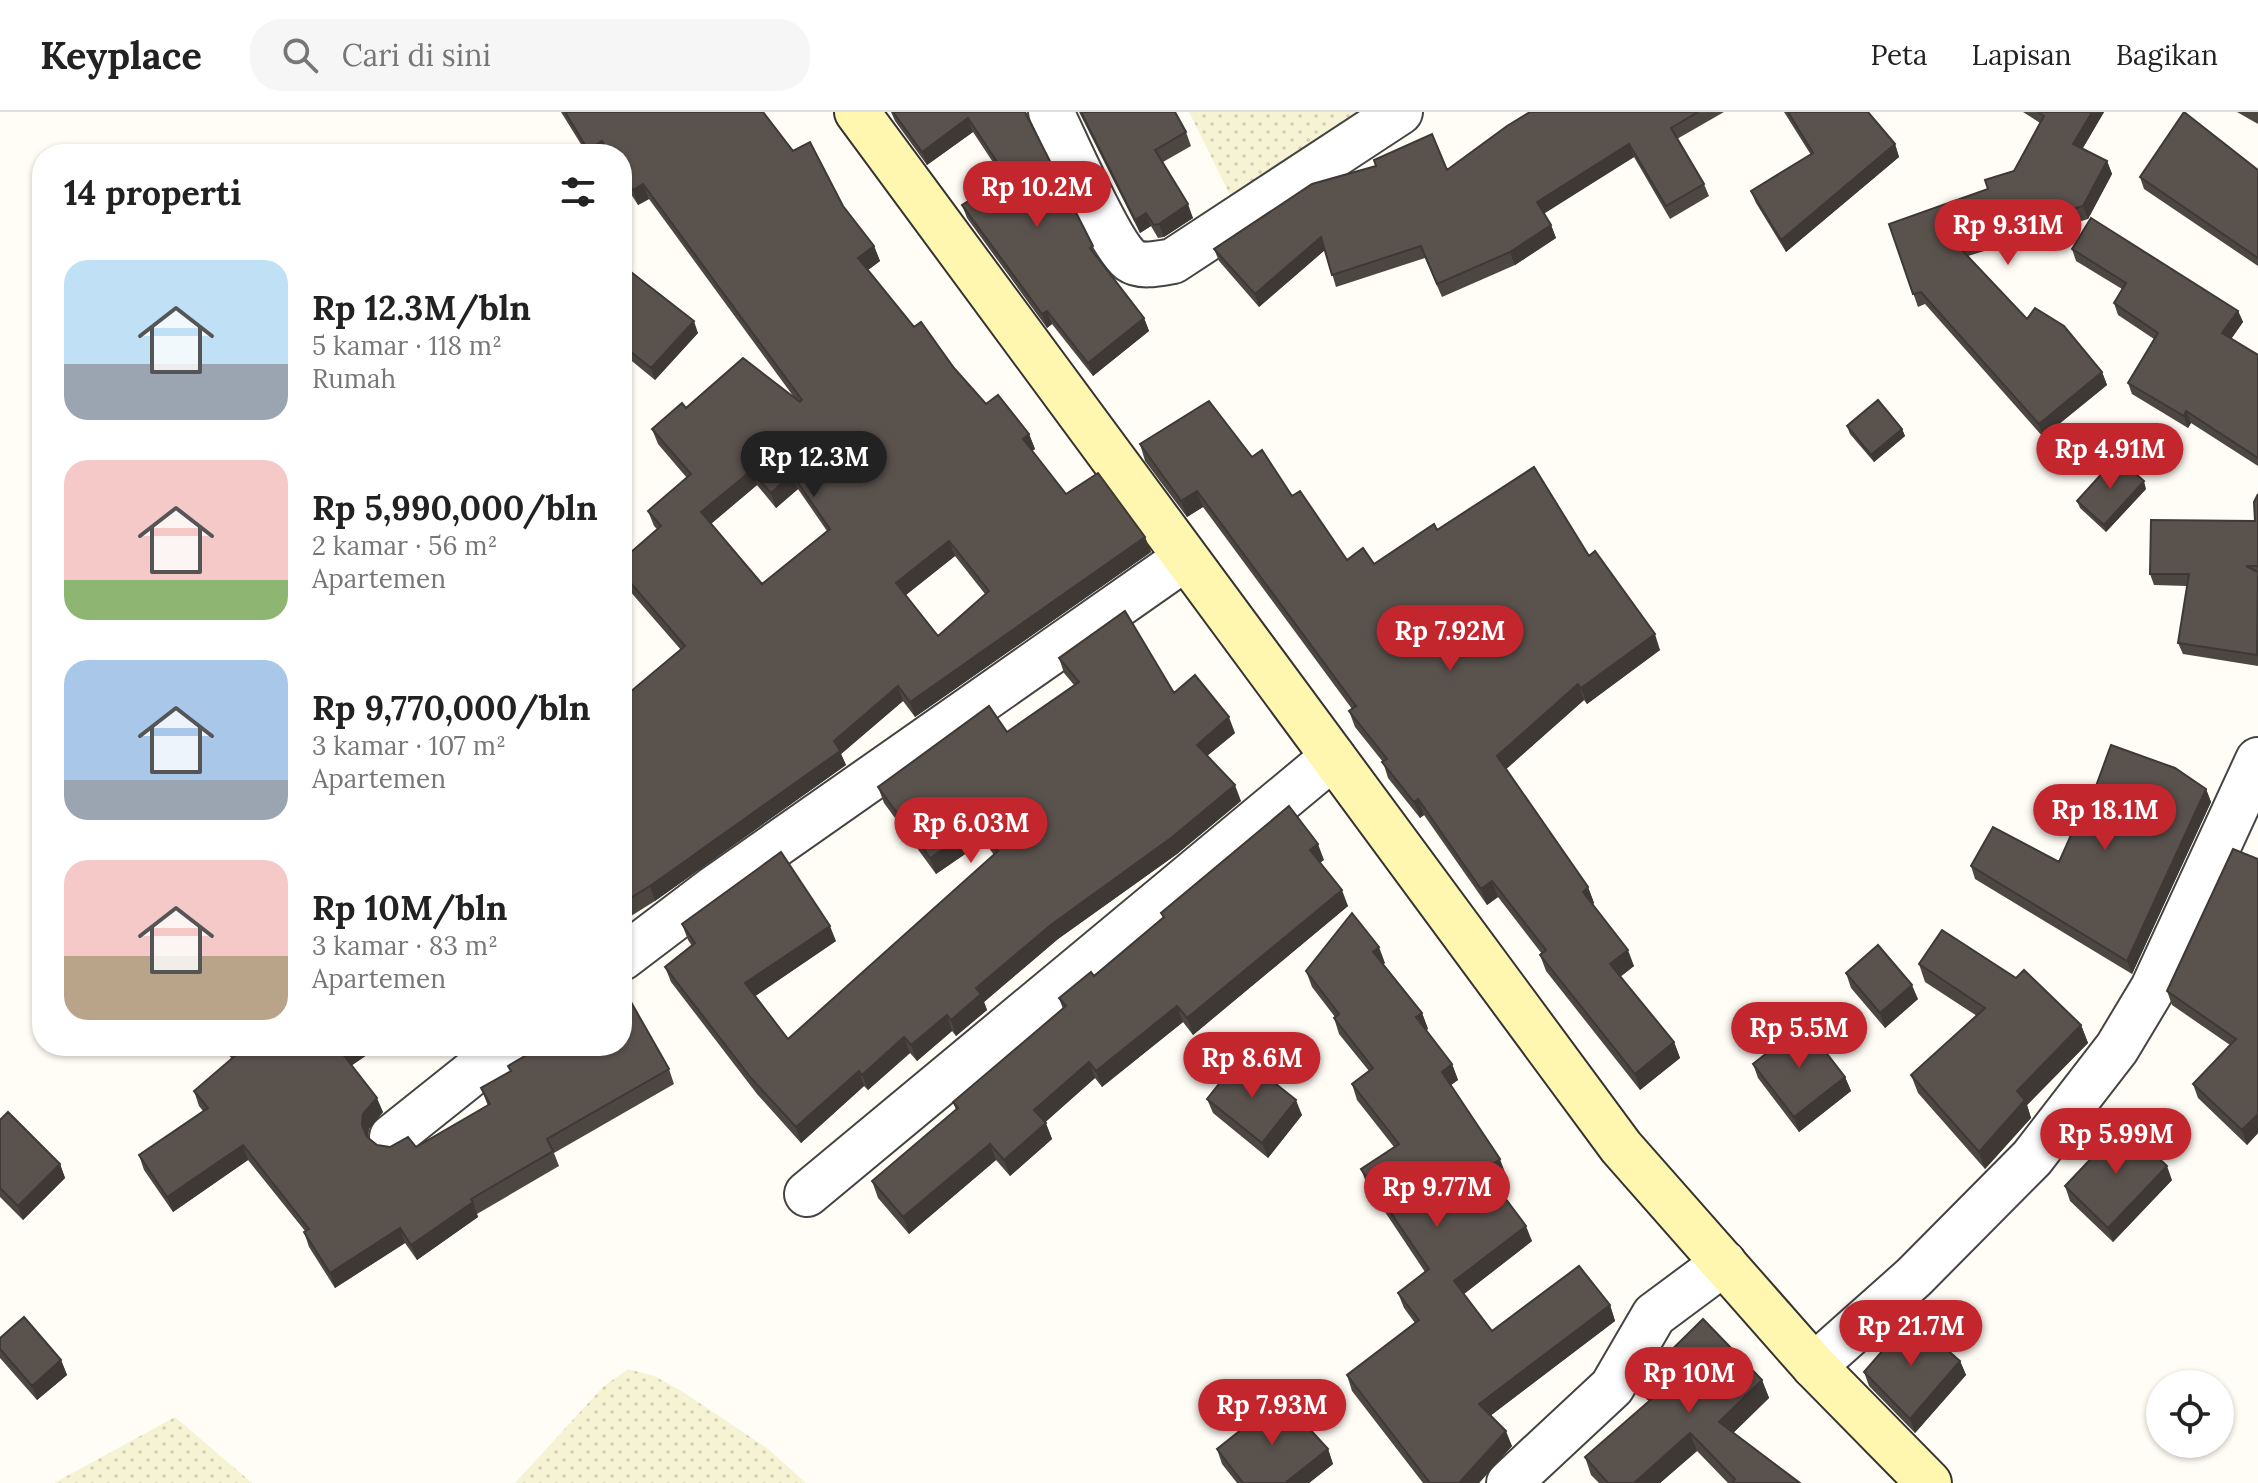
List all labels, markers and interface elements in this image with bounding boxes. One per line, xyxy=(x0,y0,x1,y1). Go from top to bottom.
search box xyxy=(250,19,810,91)
text: Keyplace xyxy=(40,31,202,79)
icon: search xyxy=(278,33,322,77)
text: Cari di sini xyxy=(342,36,491,74)
text: Peta xyxy=(1870,37,1927,73)
text: Lapisan xyxy=(1971,37,2072,73)
text: Bagikan xyxy=(2116,37,2218,73)
pin: Rp 10.2M xyxy=(954,161,1120,229)
icon: filters xyxy=(556,170,600,214)
text: Rp 10.2M xyxy=(981,170,1093,203)
text: 14 properti xyxy=(64,171,241,214)
pin: Rp 9.31M xyxy=(1925,199,2091,267)
text: Rp 9.31M xyxy=(1952,208,2064,241)
text: Rp 12.3M/bln xyxy=(312,286,531,329)
icon: home xyxy=(128,292,224,388)
text: 5 kamar · 118 m² xyxy=(312,329,502,362)
text: Rumah xyxy=(312,362,396,395)
pin: Rp 4.91M xyxy=(2027,423,2193,491)
pin: Rp 12.3M xyxy=(731,431,897,499)
text: Rp 4.91M xyxy=(2054,432,2166,465)
text: Rp 12.3M xyxy=(759,440,869,473)
text: Rp 5,990,000/bln xyxy=(312,486,598,529)
icon: home xyxy=(128,492,224,588)
text: 2 kamar · 56 m² xyxy=(312,529,498,562)
text: Apartemen xyxy=(312,562,446,595)
pin: Rp 7.92M xyxy=(1367,605,1533,673)
text: Rp 7.92M xyxy=(1395,614,1505,647)
text: Rp 9,770,000/bln xyxy=(312,686,591,729)
icon: home xyxy=(128,692,224,788)
text: 3 kamar · 107 m² xyxy=(312,729,506,762)
text: Apartemen xyxy=(312,762,446,795)
pin: Rp 18.1M xyxy=(2022,784,2188,852)
text: Rp 18.1M xyxy=(2051,793,2159,826)
pin: Rp 6.03M xyxy=(888,797,1054,865)
text: Rp 6.03M xyxy=(912,806,1030,839)
text: Rp 10M/bln xyxy=(312,886,507,929)
icon: home xyxy=(128,892,224,988)
text: 3 kamar · 83 m² xyxy=(312,929,498,962)
text: Apartemen xyxy=(312,962,446,995)
pin: Rp 5.5M xyxy=(1725,1002,1873,1070)
text: Rp 5.5M xyxy=(1749,1011,1849,1044)
pin: Rp 8.6M xyxy=(1178,1032,1326,1100)
text: Rp 8.6M xyxy=(1201,1041,1303,1074)
pin: Rp 5.99M xyxy=(2033,1108,2199,1176)
text: Rp 5.99M xyxy=(2058,1117,2174,1150)
pin: Rp 9.77M xyxy=(1354,1161,1520,1229)
text: Rp 9.77M xyxy=(1382,1170,1492,1203)
pin: Rp 21.7M xyxy=(1828,1300,1994,1368)
text: Rp 21.7M xyxy=(1857,1309,1965,1342)
pin: Rp 10M xyxy=(1624,1347,1754,1415)
text: Rp 10M xyxy=(1643,1356,1735,1389)
map controls xyxy=(2146,1370,2234,1458)
button: locate xyxy=(2146,1370,2234,1458)
pin: Rp 7.93M xyxy=(1189,1379,1355,1447)
text: Rp 7.93M xyxy=(1216,1388,1328,1421)

